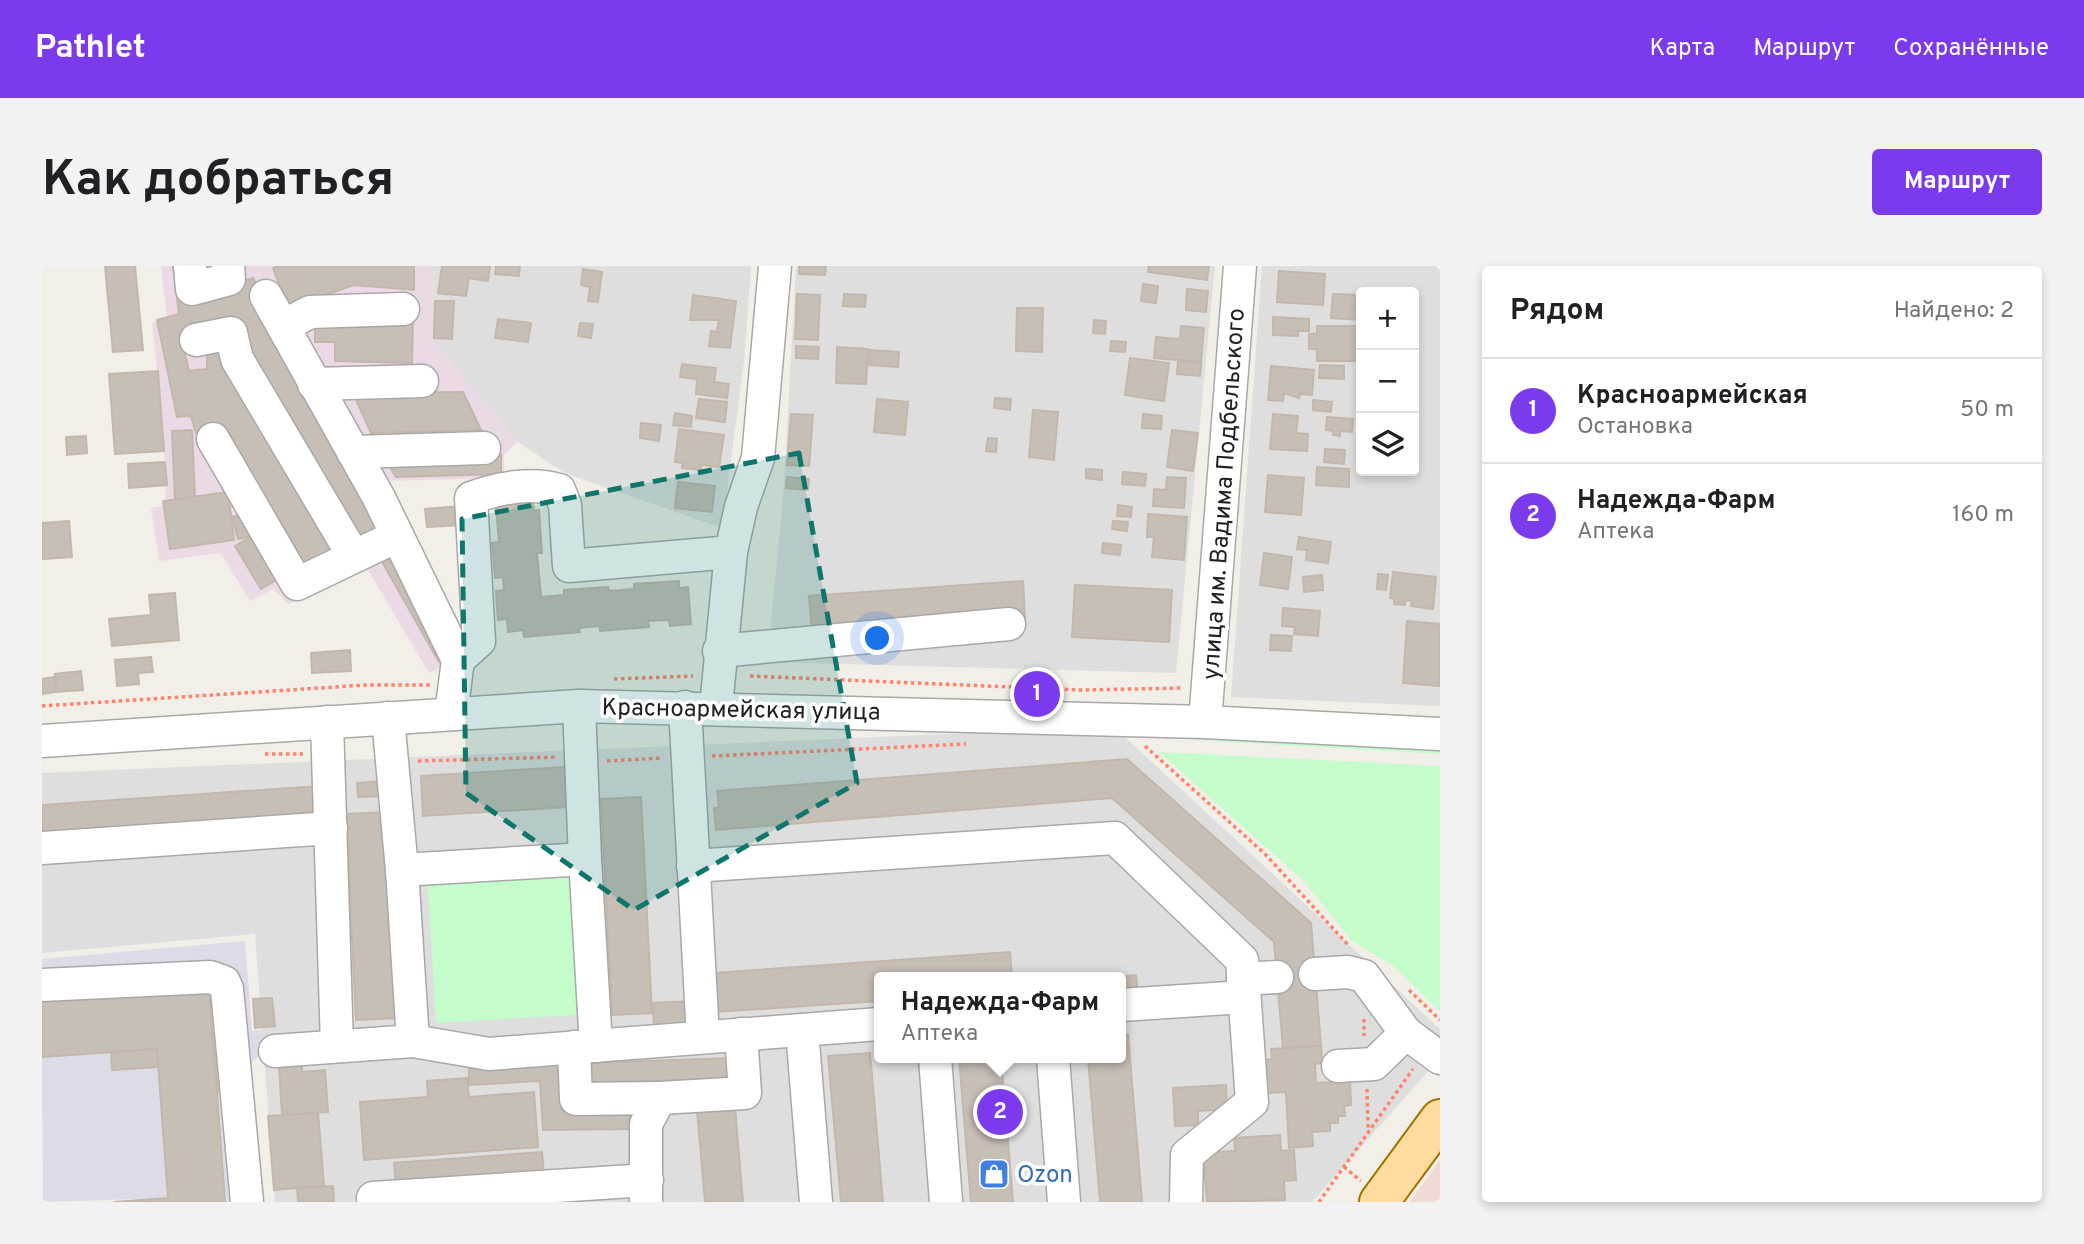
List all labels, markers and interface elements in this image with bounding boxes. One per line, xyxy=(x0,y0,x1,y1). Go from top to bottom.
text: Pathlet xyxy=(35,28,146,70)
text: Карта xyxy=(1649,34,1715,64)
text: Маршрут xyxy=(1753,34,1855,64)
text: Сохранённые xyxy=(1893,34,2049,64)
button: Маршрут xyxy=(1872,149,2042,215)
text: Как добраться xyxy=(42,151,394,213)
map controls xyxy=(1356,287,1419,476)
button: + xyxy=(1356,287,1419,350)
text: Рядом xyxy=(1510,293,1604,330)
text: Найдено: 2 xyxy=(1894,297,2014,326)
street label: улица им. Вадима Подбельского xyxy=(1197,307,1253,681)
button: − xyxy=(1356,350,1419,413)
text: Красноармейская xyxy=(1577,380,1808,413)
text: 1 xyxy=(1528,396,1538,425)
text: 50 m xyxy=(1960,396,2014,425)
button: layers xyxy=(1356,413,1419,476)
text: Остановка xyxy=(1577,413,1693,442)
text: Надежда-Фарм xyxy=(1577,485,1775,518)
text: 2 xyxy=(1526,501,1540,530)
text: 160 m xyxy=(1952,501,2014,530)
text: Аптека xyxy=(1577,518,1654,547)
your location xyxy=(860,621,894,655)
pin: 1 xyxy=(1014,668,1060,720)
street label: Красноармейская улица xyxy=(601,694,881,728)
popup xyxy=(874,972,1126,1063)
text: Надежда-Фарм xyxy=(901,987,1099,1020)
text: Аптека xyxy=(901,1020,978,1049)
pin: 2 xyxy=(977,1086,1023,1138)
shop icon: Ozon xyxy=(977,1157,1011,1191)
place label: Ozon xyxy=(1017,1161,1073,1191)

